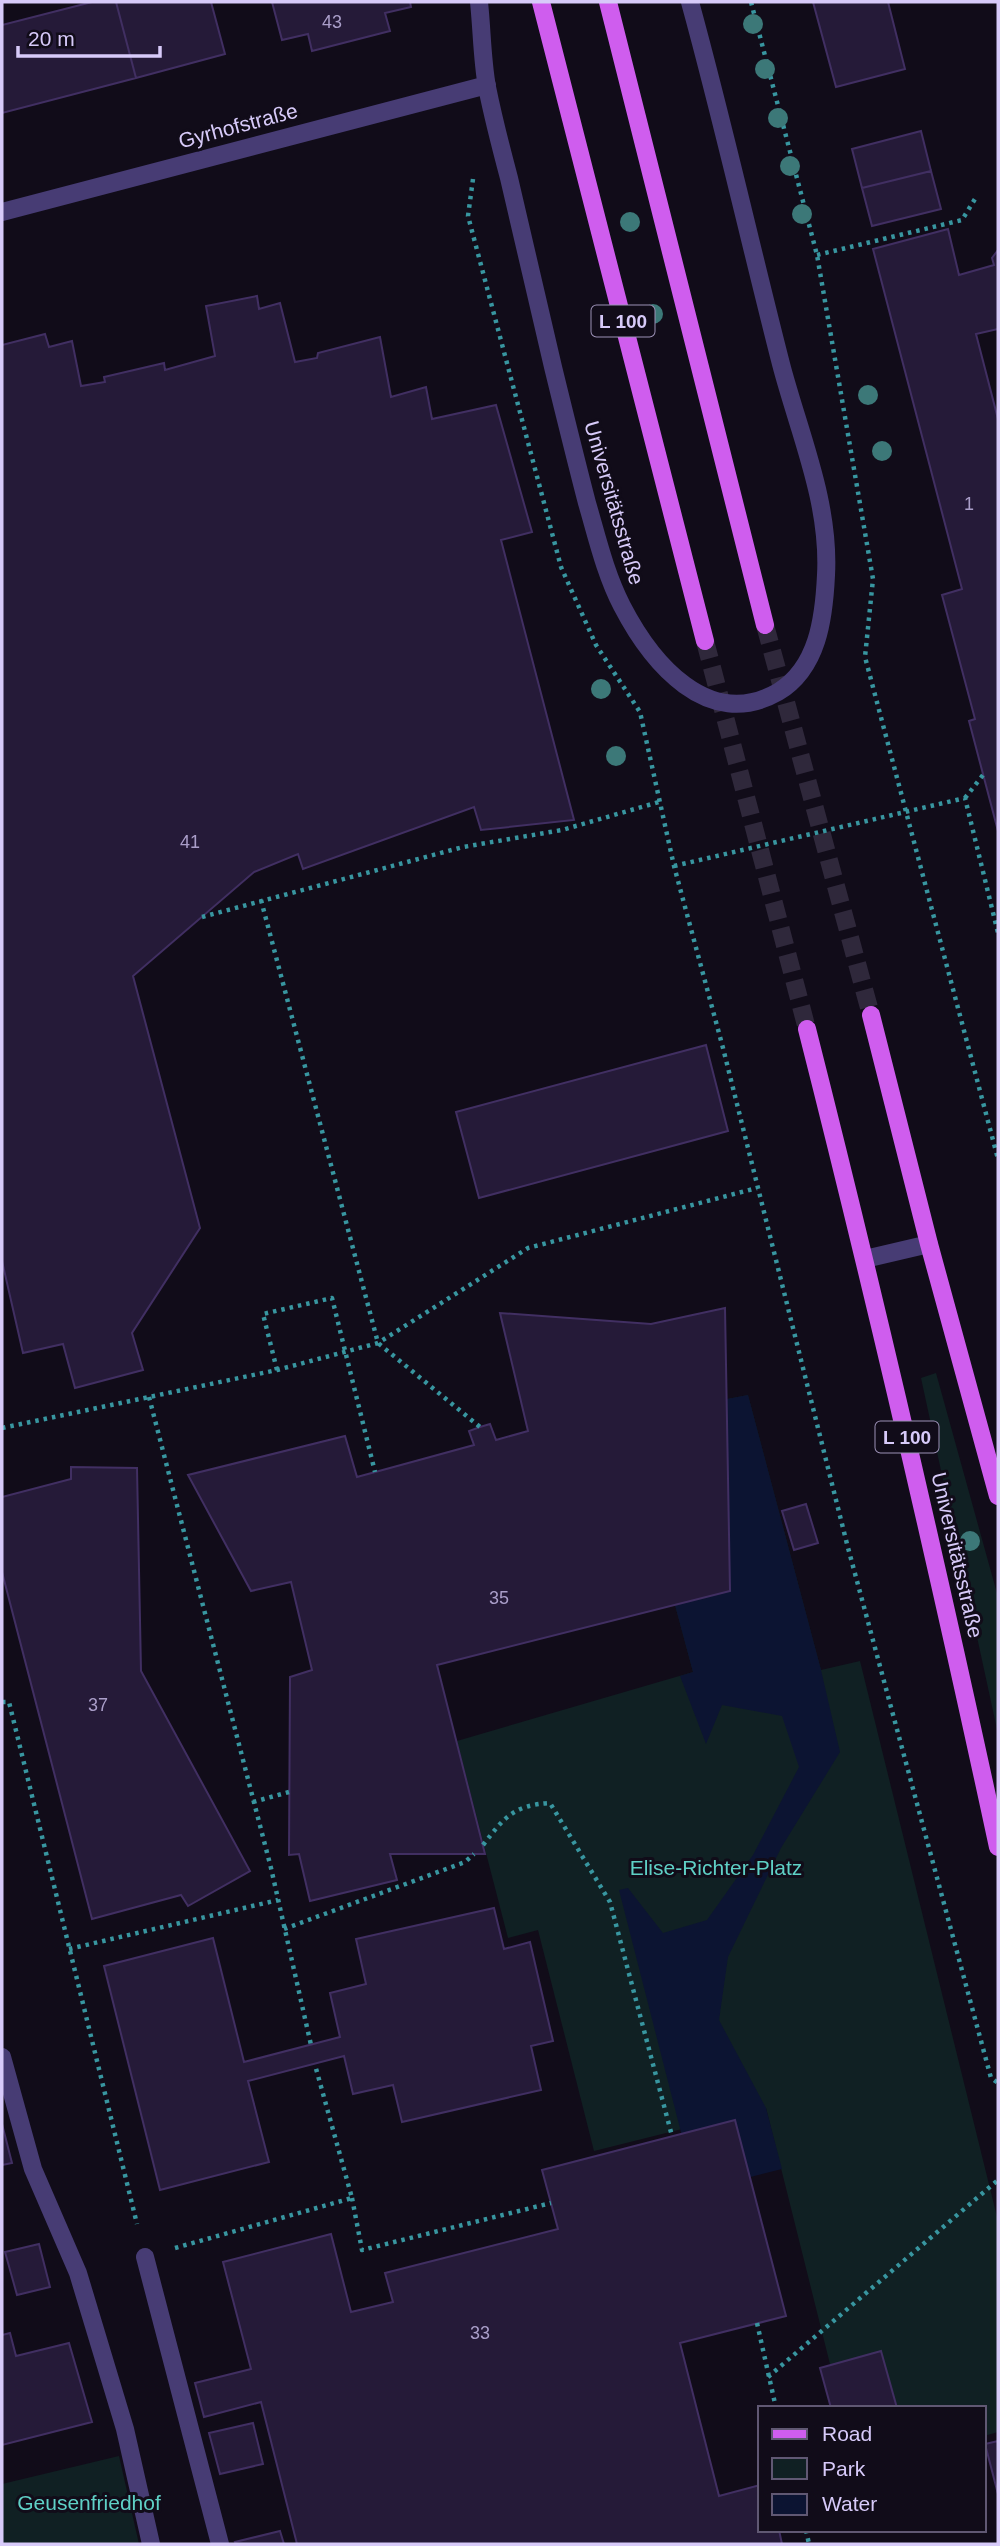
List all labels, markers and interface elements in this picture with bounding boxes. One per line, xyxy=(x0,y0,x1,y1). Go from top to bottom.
house number: 43 xyxy=(322,12,342,32)
scale bar xyxy=(18,14,159,58)
text: 20 m xyxy=(28,27,75,50)
street label: Gyrhofstraße xyxy=(176,99,300,152)
road number: L 100 xyxy=(592,306,654,336)
street label: Universitätsstraße xyxy=(580,418,649,587)
house number: 1 xyxy=(964,494,974,514)
house number: 41 xyxy=(180,832,200,852)
road number: L 100 xyxy=(876,1422,939,1452)
street label: Universitätsstraße xyxy=(927,1470,988,1640)
house number: 35 xyxy=(489,1588,509,1608)
house number: 37 xyxy=(88,1695,108,1715)
park label: Elise-Richter-Platz xyxy=(630,1856,802,1879)
house number: 33 xyxy=(470,2323,490,2343)
legend xyxy=(758,2406,986,2532)
text: Road xyxy=(822,2422,872,2445)
text: Park xyxy=(822,2457,866,2480)
park label: Geusenfriedhof xyxy=(17,2491,161,2514)
text: Water xyxy=(822,2492,877,2515)

